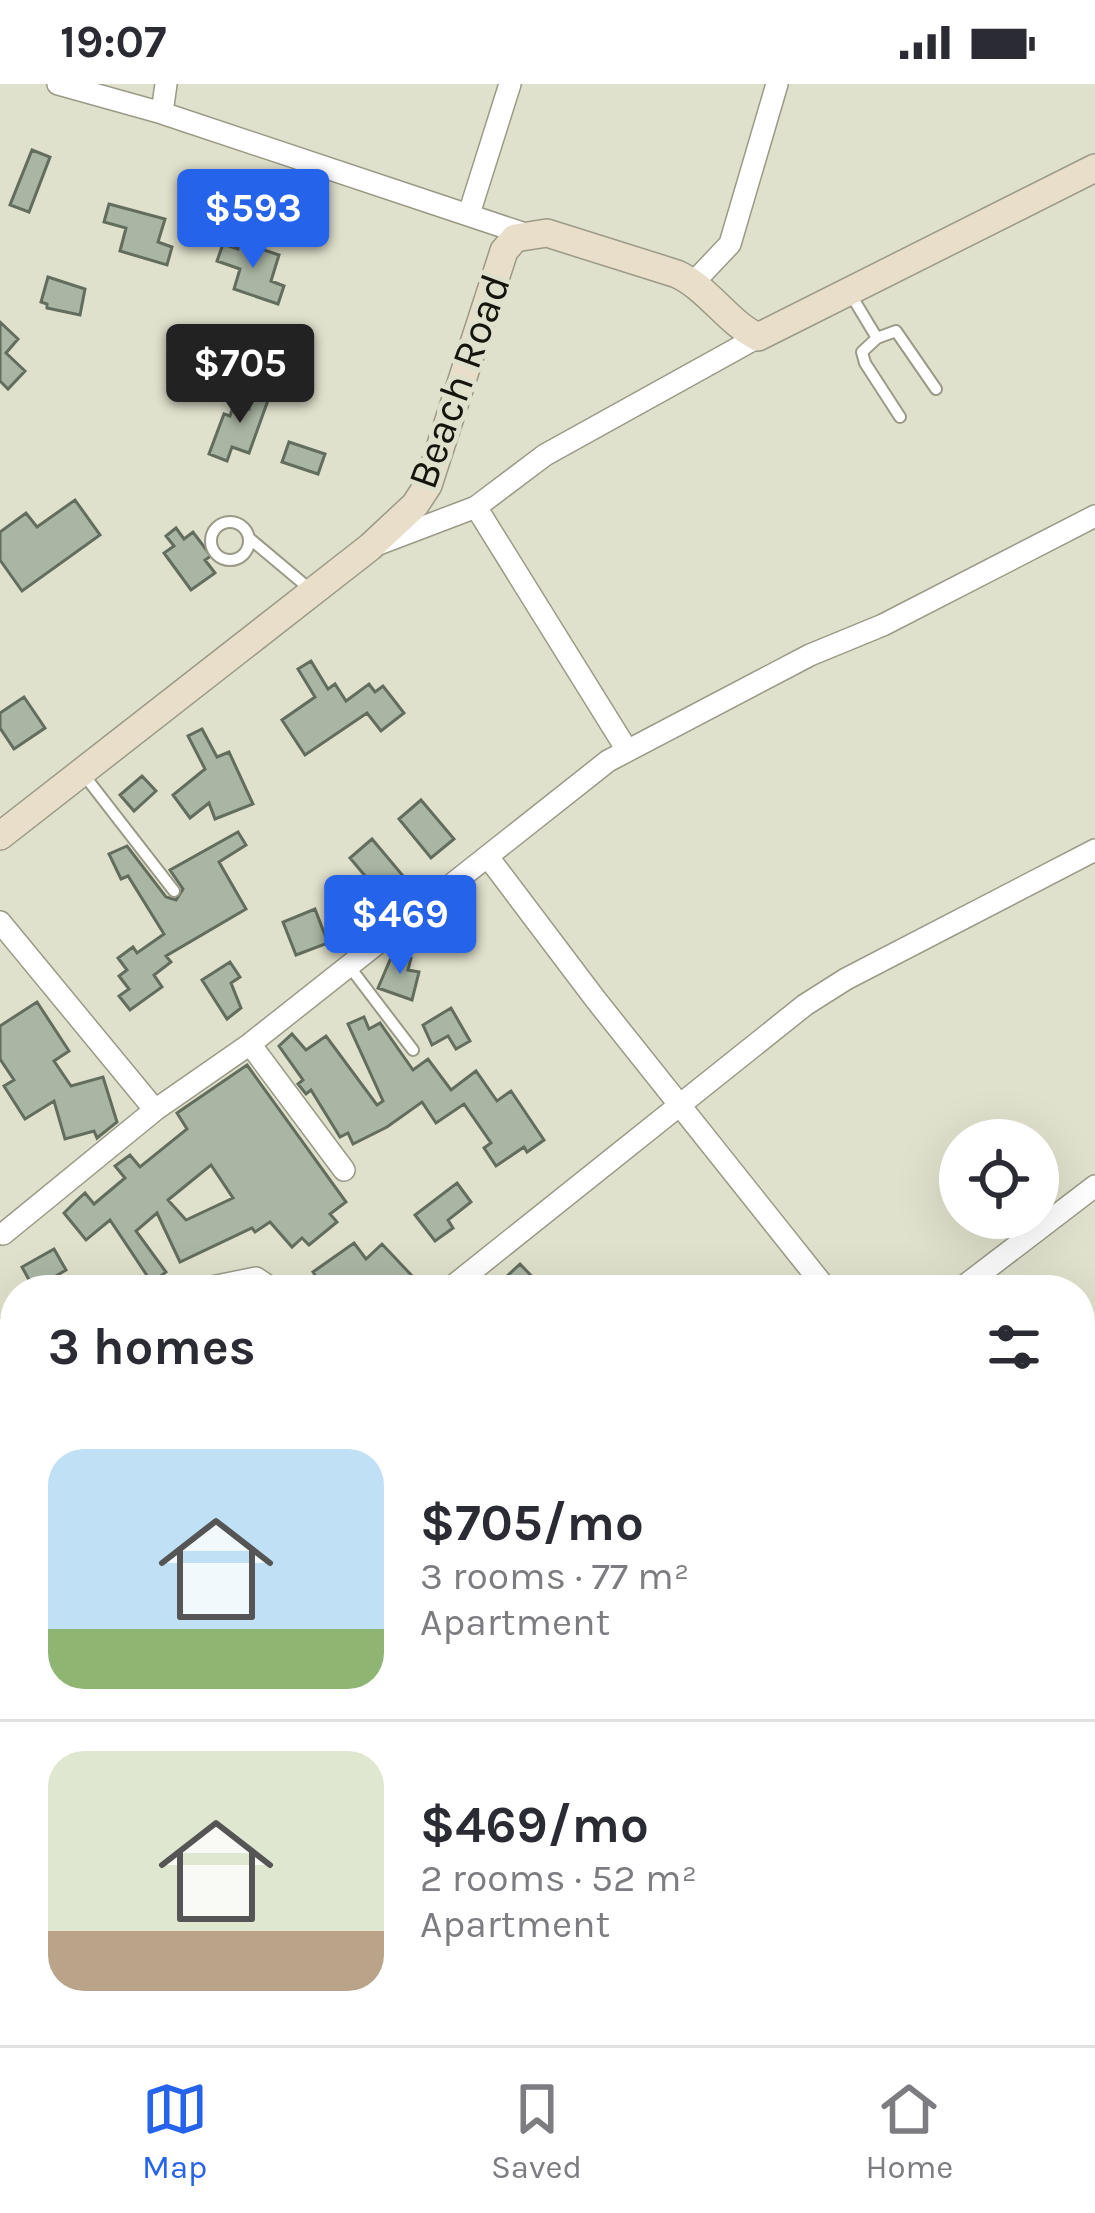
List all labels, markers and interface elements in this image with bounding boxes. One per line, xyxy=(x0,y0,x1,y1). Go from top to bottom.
text: 19:07 xyxy=(60,16,166,68)
pin: $593 xyxy=(182,169,324,271)
text: $593 xyxy=(204,185,302,231)
street label: Beach Road xyxy=(397,267,521,495)
pin: $705 xyxy=(169,324,311,426)
text: $705 xyxy=(193,340,287,386)
pin: $469 xyxy=(329,875,471,977)
text: $469 xyxy=(351,891,449,937)
map controls xyxy=(939,1119,1059,1239)
button: locate xyxy=(939,1119,1059,1239)
icon: filters xyxy=(981,1314,1047,1380)
text: 3 homes xyxy=(48,1317,256,1377)
text: $705/mo xyxy=(420,1493,644,1553)
icon: home xyxy=(144,1497,288,1641)
text: 3 rooms · 77 m² xyxy=(420,1553,690,1599)
text: Apartment xyxy=(420,1599,610,1645)
text: $469/mo xyxy=(420,1795,649,1855)
icon: home xyxy=(144,1799,288,1943)
text: 2 rooms · 52 m² xyxy=(420,1855,697,1901)
text: Apartment xyxy=(420,1901,610,1947)
tab: Map xyxy=(142,2076,208,2186)
tab: Saved xyxy=(491,2076,582,2186)
tab: Home xyxy=(865,2076,953,2186)

